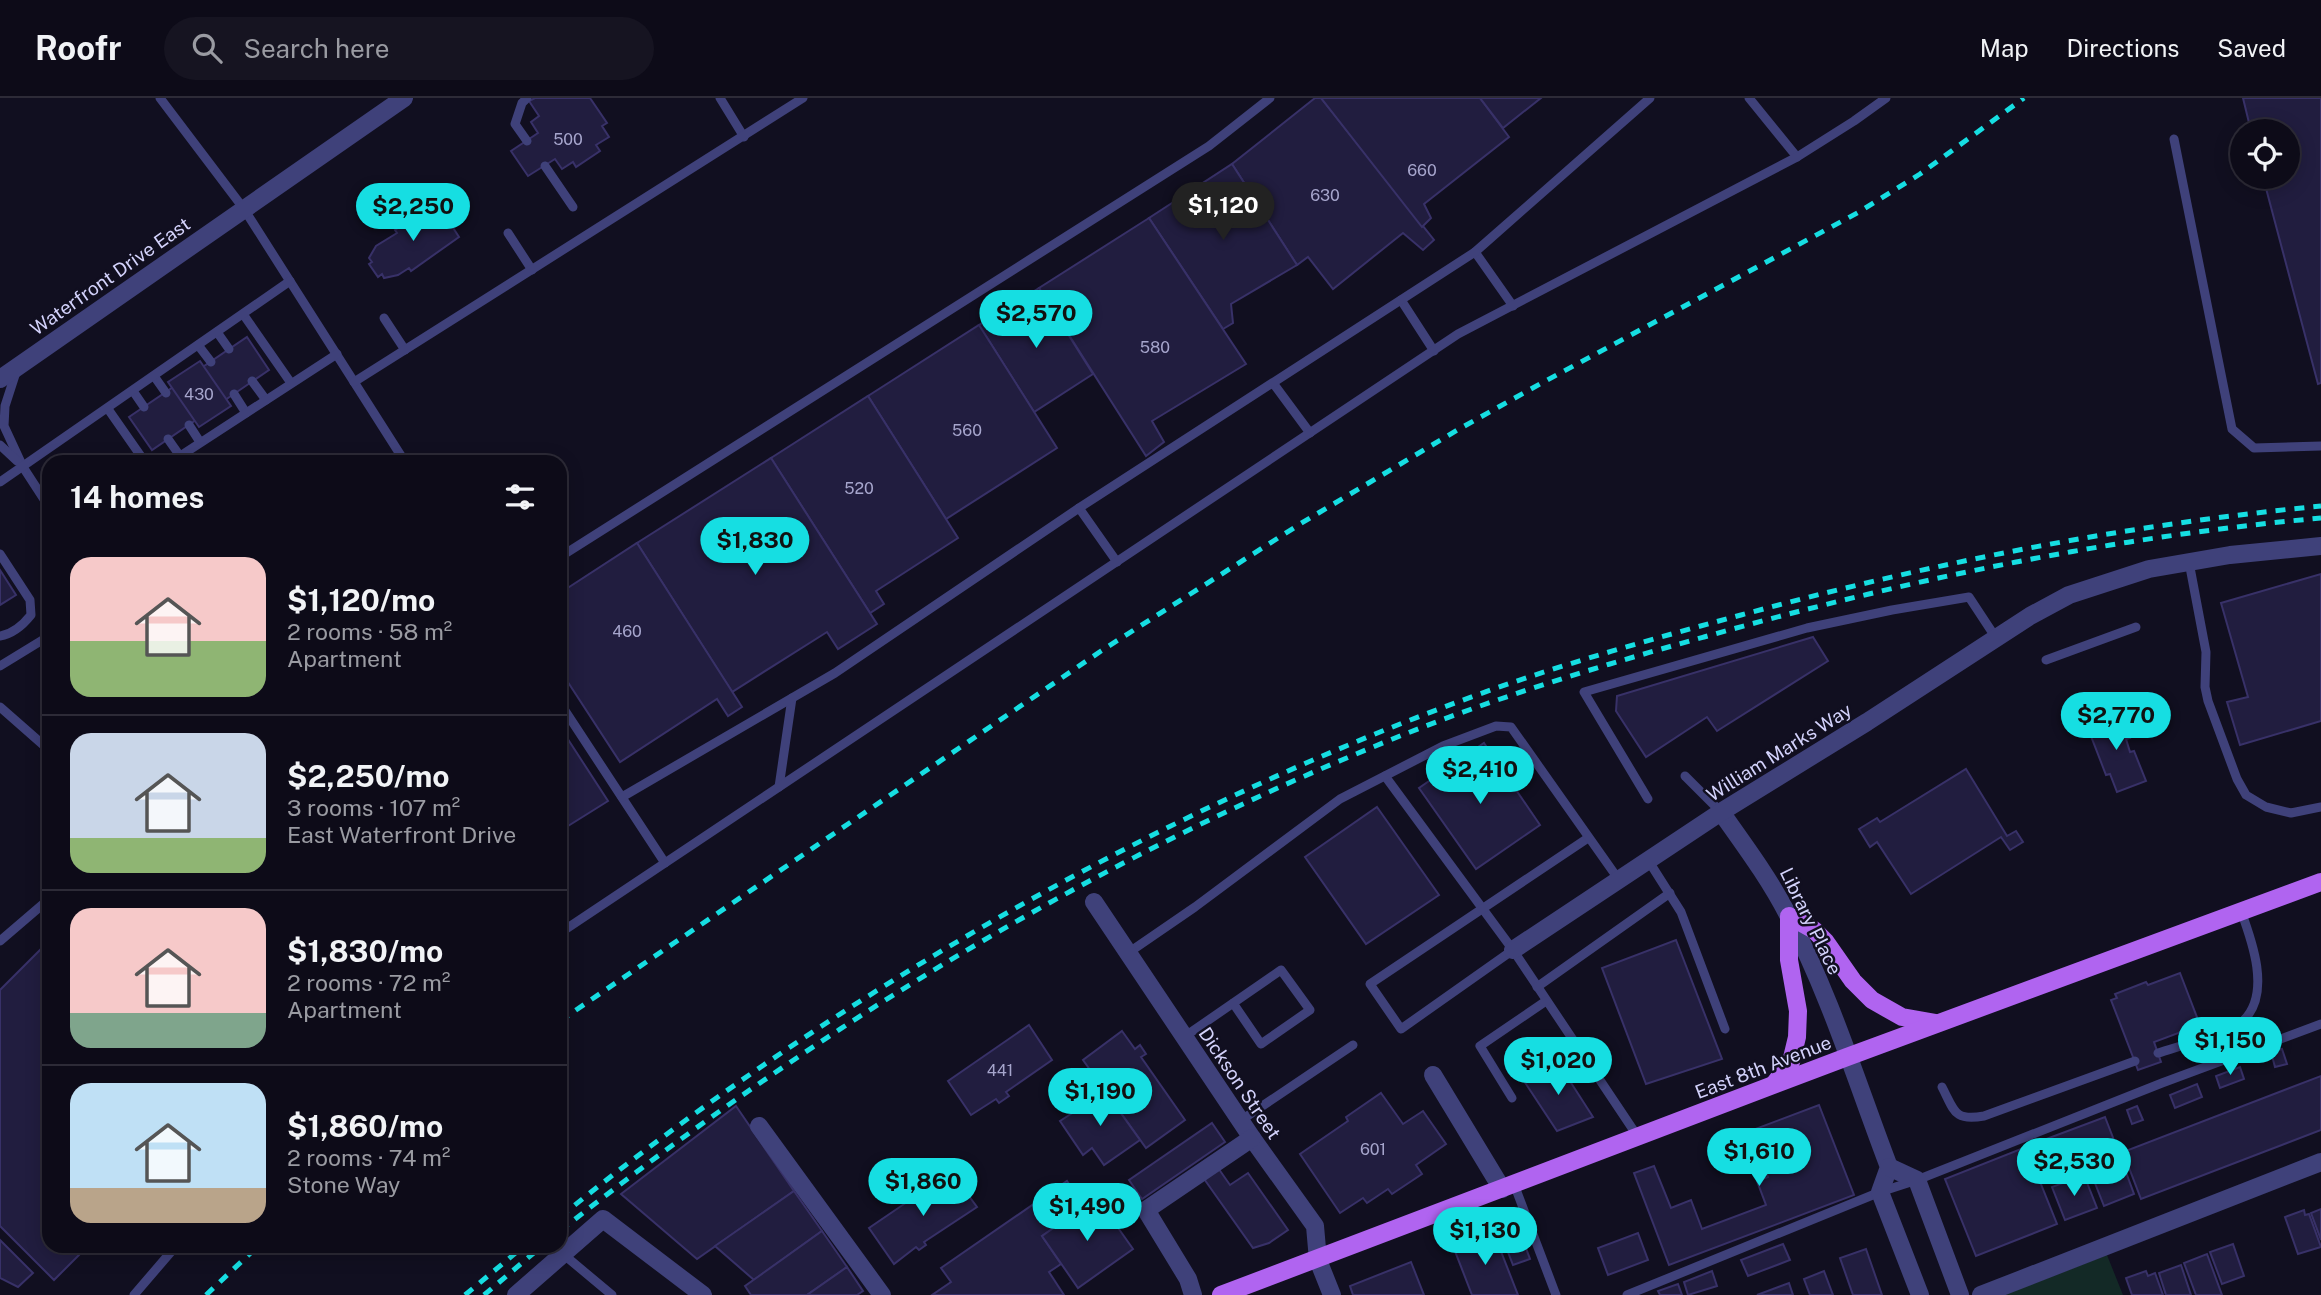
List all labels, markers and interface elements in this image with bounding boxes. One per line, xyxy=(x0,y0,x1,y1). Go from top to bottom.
search box xyxy=(164,17,654,80)
text: Roofr xyxy=(35,29,122,67)
icon: search xyxy=(188,29,226,67)
text: Search here xyxy=(244,33,390,64)
text: Map xyxy=(1980,34,2029,62)
text: Directions xyxy=(2067,34,2179,62)
text: Saved xyxy=(2217,34,2286,62)
map controls xyxy=(2230,119,2300,189)
button: locate xyxy=(2230,119,2300,189)
house number: 500 xyxy=(553,130,583,149)
house number: 660 xyxy=(1407,161,1437,180)
pin: $1,120 xyxy=(1166,183,1280,242)
pin: $2,250 xyxy=(356,184,470,243)
house number: 630 xyxy=(1310,186,1340,205)
text: $1,120 xyxy=(1187,191,1259,218)
text: $2,250 xyxy=(372,192,454,219)
street label: Waterfront Drive East xyxy=(26,213,194,339)
pin: $2,570 xyxy=(979,290,1093,350)
text: $2,570 xyxy=(995,299,1077,326)
house number: 580 xyxy=(1140,338,1170,357)
house number: 430 xyxy=(184,385,214,404)
house number: 560 xyxy=(952,421,982,440)
icon: filters xyxy=(501,478,539,516)
text: 14 homes xyxy=(70,479,204,515)
house number: 520 xyxy=(844,479,874,498)
pin: $1,830 xyxy=(698,518,812,577)
text: $1,830 xyxy=(716,526,794,553)
text: $1,120/mo xyxy=(287,582,435,618)
icon: home xyxy=(126,585,210,669)
text: 2 rooms · 58 m² xyxy=(287,618,452,645)
house number: 460 xyxy=(612,622,642,641)
text: Apartment xyxy=(287,645,402,672)
pin: $2,770 xyxy=(2059,692,2173,752)
street label: William Marks Way xyxy=(1702,698,1856,806)
text: $2,770 xyxy=(2077,701,2155,728)
pin: $2,410 xyxy=(1423,746,1537,806)
text: $2,410 xyxy=(1442,755,1518,782)
text: $2,250/mo xyxy=(287,758,450,794)
icon: home xyxy=(126,761,210,845)
text: 3 rooms · 107 m² xyxy=(287,794,460,821)
text: East Waterfront Drive xyxy=(287,821,516,848)
street label: Library Place xyxy=(1776,864,1846,978)
text: $1,830/mo xyxy=(287,933,443,969)
icon: home xyxy=(126,936,210,1020)
text: 2 rooms · 72 m² xyxy=(287,969,450,996)
text: Apartment xyxy=(287,996,402,1023)
pin: $1,150 xyxy=(2173,1018,2287,1077)
street label: Dickson Street xyxy=(1195,1023,1285,1143)
text: $1,150 xyxy=(2194,1026,2266,1053)
street label: East 8th Avenue xyxy=(1692,1031,1834,1103)
pin: $1,020 xyxy=(1501,1038,1615,1097)
text: $1,020 xyxy=(1520,1046,1596,1073)
house number: 441 xyxy=(987,1061,1013,1080)
pin: $1,190 xyxy=(1043,1068,1157,1128)
text: $1,190 xyxy=(1064,1077,1136,1104)
text: $1,860/mo xyxy=(287,1108,443,1144)
icon: home xyxy=(126,1111,210,1195)
pin: $1,610 xyxy=(1702,1128,1816,1188)
text: $1,610 xyxy=(1723,1137,1795,1164)
pin: $2,530 xyxy=(2017,1138,2131,1198)
house number: 601 xyxy=(1360,1140,1386,1159)
text: 2 rooms · 74 m² xyxy=(287,1144,450,1171)
text: $2,530 xyxy=(2033,1147,2115,1174)
pin: $1,860 xyxy=(866,1158,980,1218)
text: $1,860 xyxy=(884,1167,962,1194)
text: Stone Way xyxy=(287,1171,400,1198)
pin: $1,490 xyxy=(1030,1184,1144,1243)
text: $1,490 xyxy=(1049,1192,1125,1219)
pin: $1,130 xyxy=(1428,1208,1542,1267)
text: $1,130 xyxy=(1449,1216,1521,1243)

